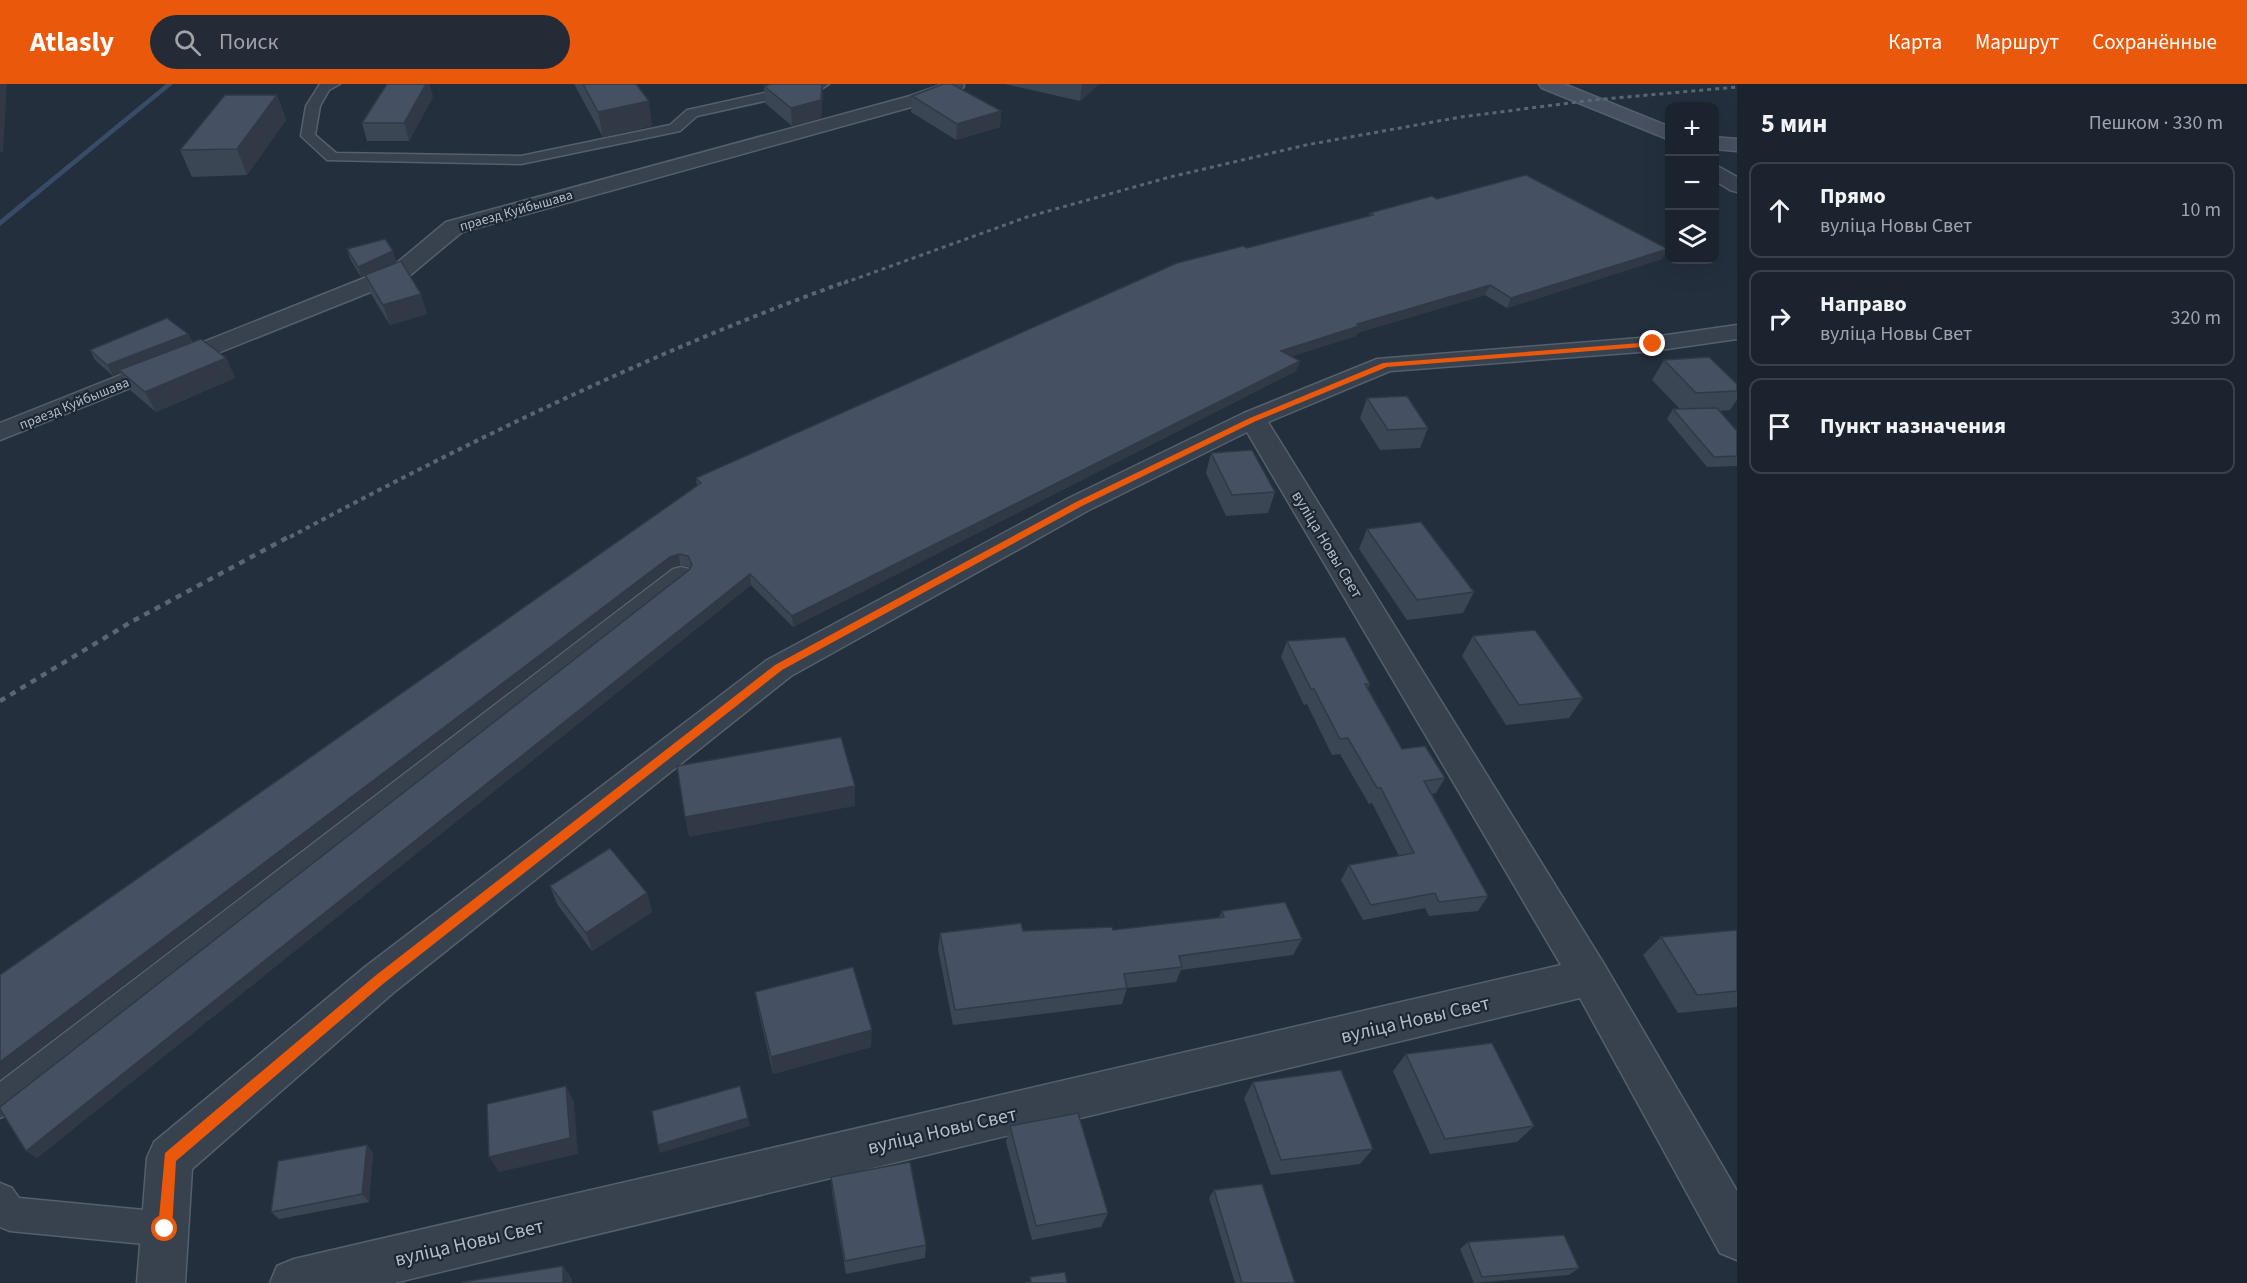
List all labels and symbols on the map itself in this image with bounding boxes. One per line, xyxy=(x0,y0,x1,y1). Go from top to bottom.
street label: праезд Куйбышава xyxy=(457,185,575,237)
route end xyxy=(1639,330,1665,356)
street label: праезд Куйбышава xyxy=(16,373,132,435)
street label: вуліца Новы Свет xyxy=(1286,487,1368,602)
street label: вуліца Новы Свет xyxy=(1338,989,1493,1051)
street label: вуліца Новы Свет xyxy=(865,1100,1020,1162)
street label: вуліца Новы Свет xyxy=(392,1212,547,1274)
route start xyxy=(151,1215,177,1241)

